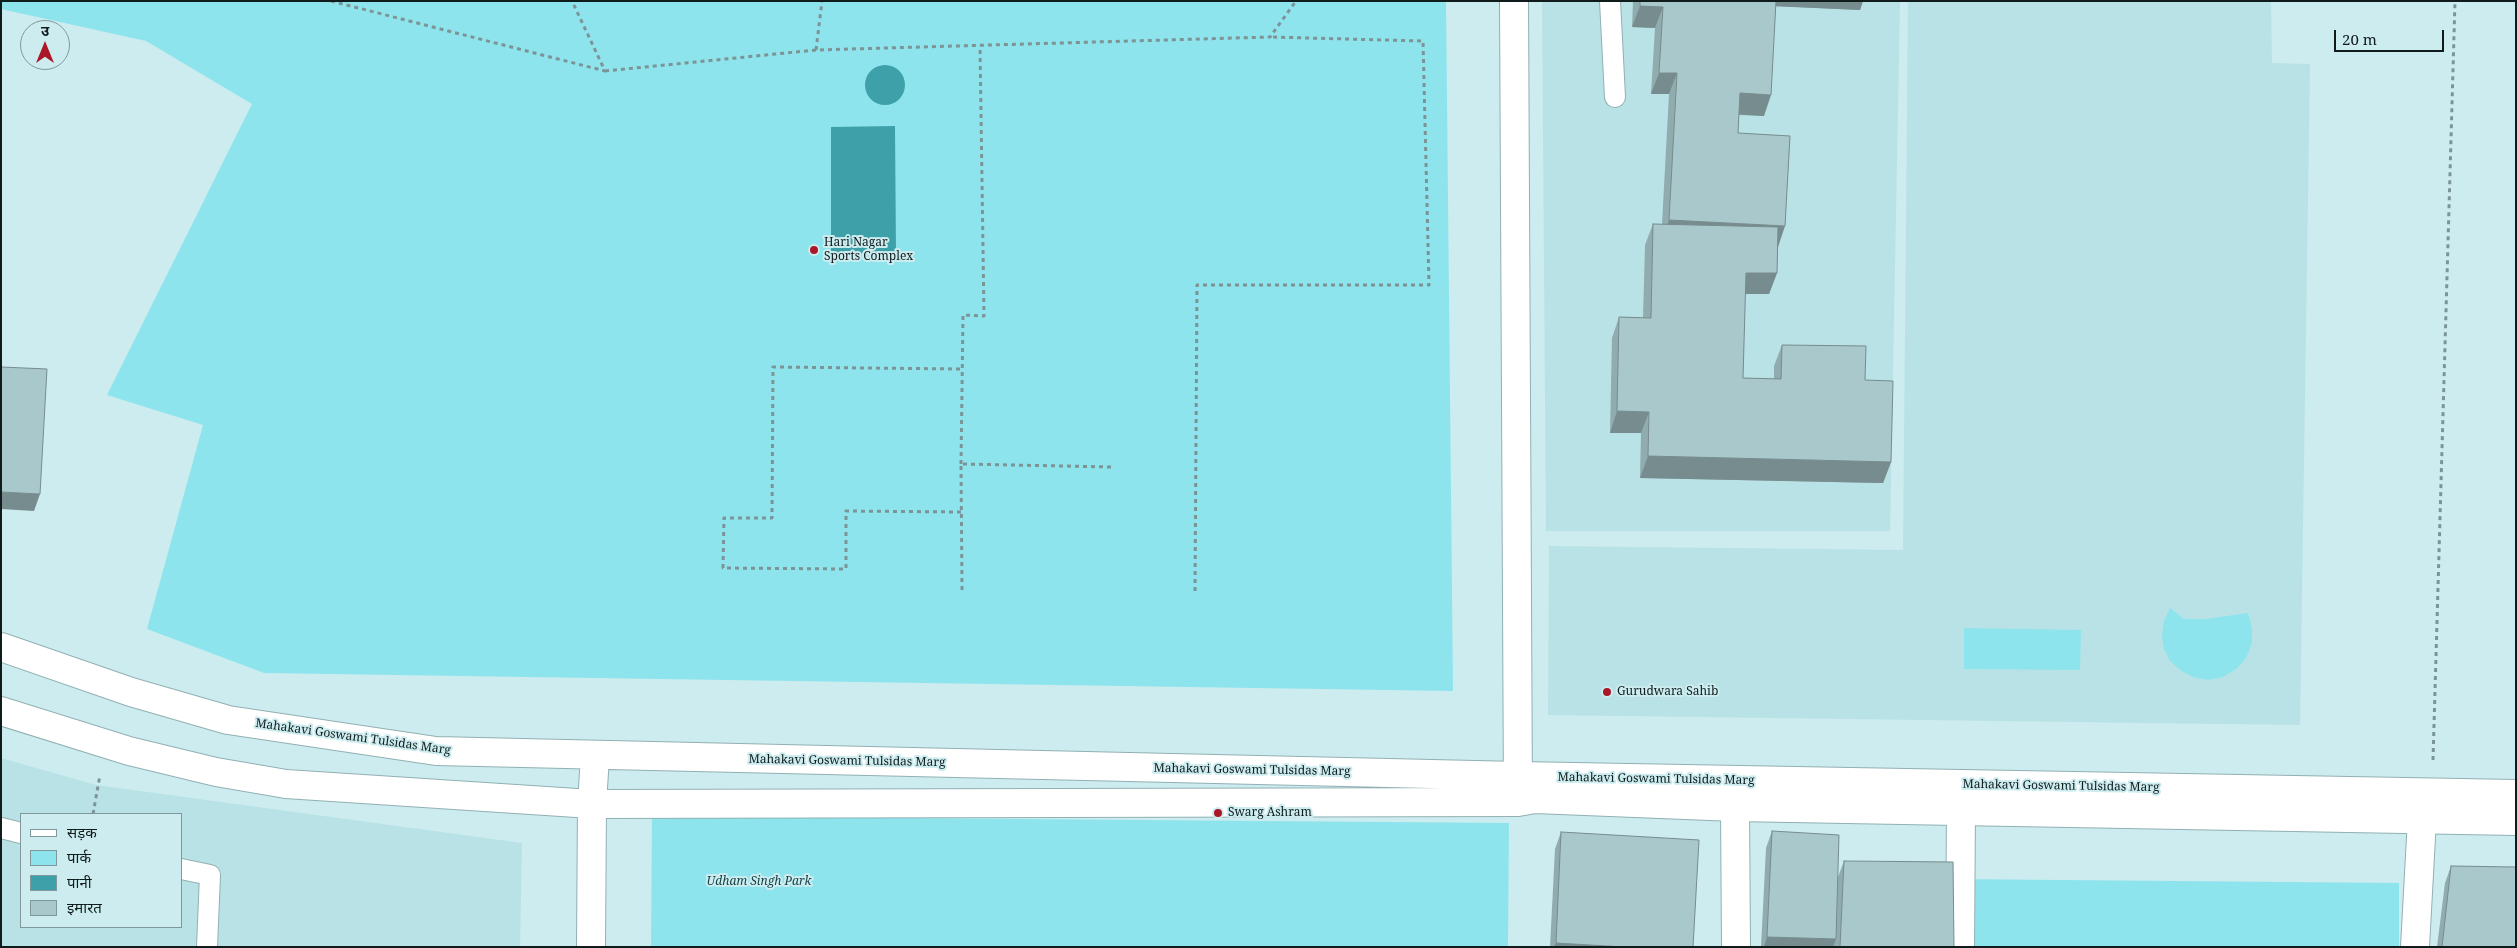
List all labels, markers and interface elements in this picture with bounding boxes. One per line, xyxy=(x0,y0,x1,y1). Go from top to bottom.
north arrow xyxy=(20,20,70,70)
scale bar xyxy=(2337,20,2447,52)
text: उ xyxy=(41,21,49,40)
text: 20 m xyxy=(2342,29,2377,49)
place label: Hari Nagar Sports Complex xyxy=(824,236,913,264)
marker: Hari Nagar Sports Complex xyxy=(808,244,820,256)
place label: Gurudwara Sahib xyxy=(1617,685,1718,699)
marker: Gurudwara Sahib xyxy=(1601,686,1613,698)
street label: Mahakavi Goswami Tulsidas Marg xyxy=(254,716,452,758)
street label: Mahakavi Goswami Tulsidas Marg xyxy=(748,752,946,770)
street label: Mahakavi Goswami Tulsidas Marg xyxy=(1153,761,1351,779)
street label: Mahakavi Goswami Tulsidas Marg xyxy=(1557,770,1755,788)
street label: Mahakavi Goswami Tulsidas Marg xyxy=(1962,777,2160,795)
place label: Swarg Ashram xyxy=(1228,806,1312,820)
marker: Swarg Ashram xyxy=(1212,807,1224,819)
legend xyxy=(20,813,182,928)
text: सड़क xyxy=(67,822,97,842)
text: पार्क xyxy=(67,847,91,867)
text: पानी xyxy=(67,872,92,892)
park label: Udham Singh Park xyxy=(707,875,811,889)
text: इमारत xyxy=(67,897,102,917)

